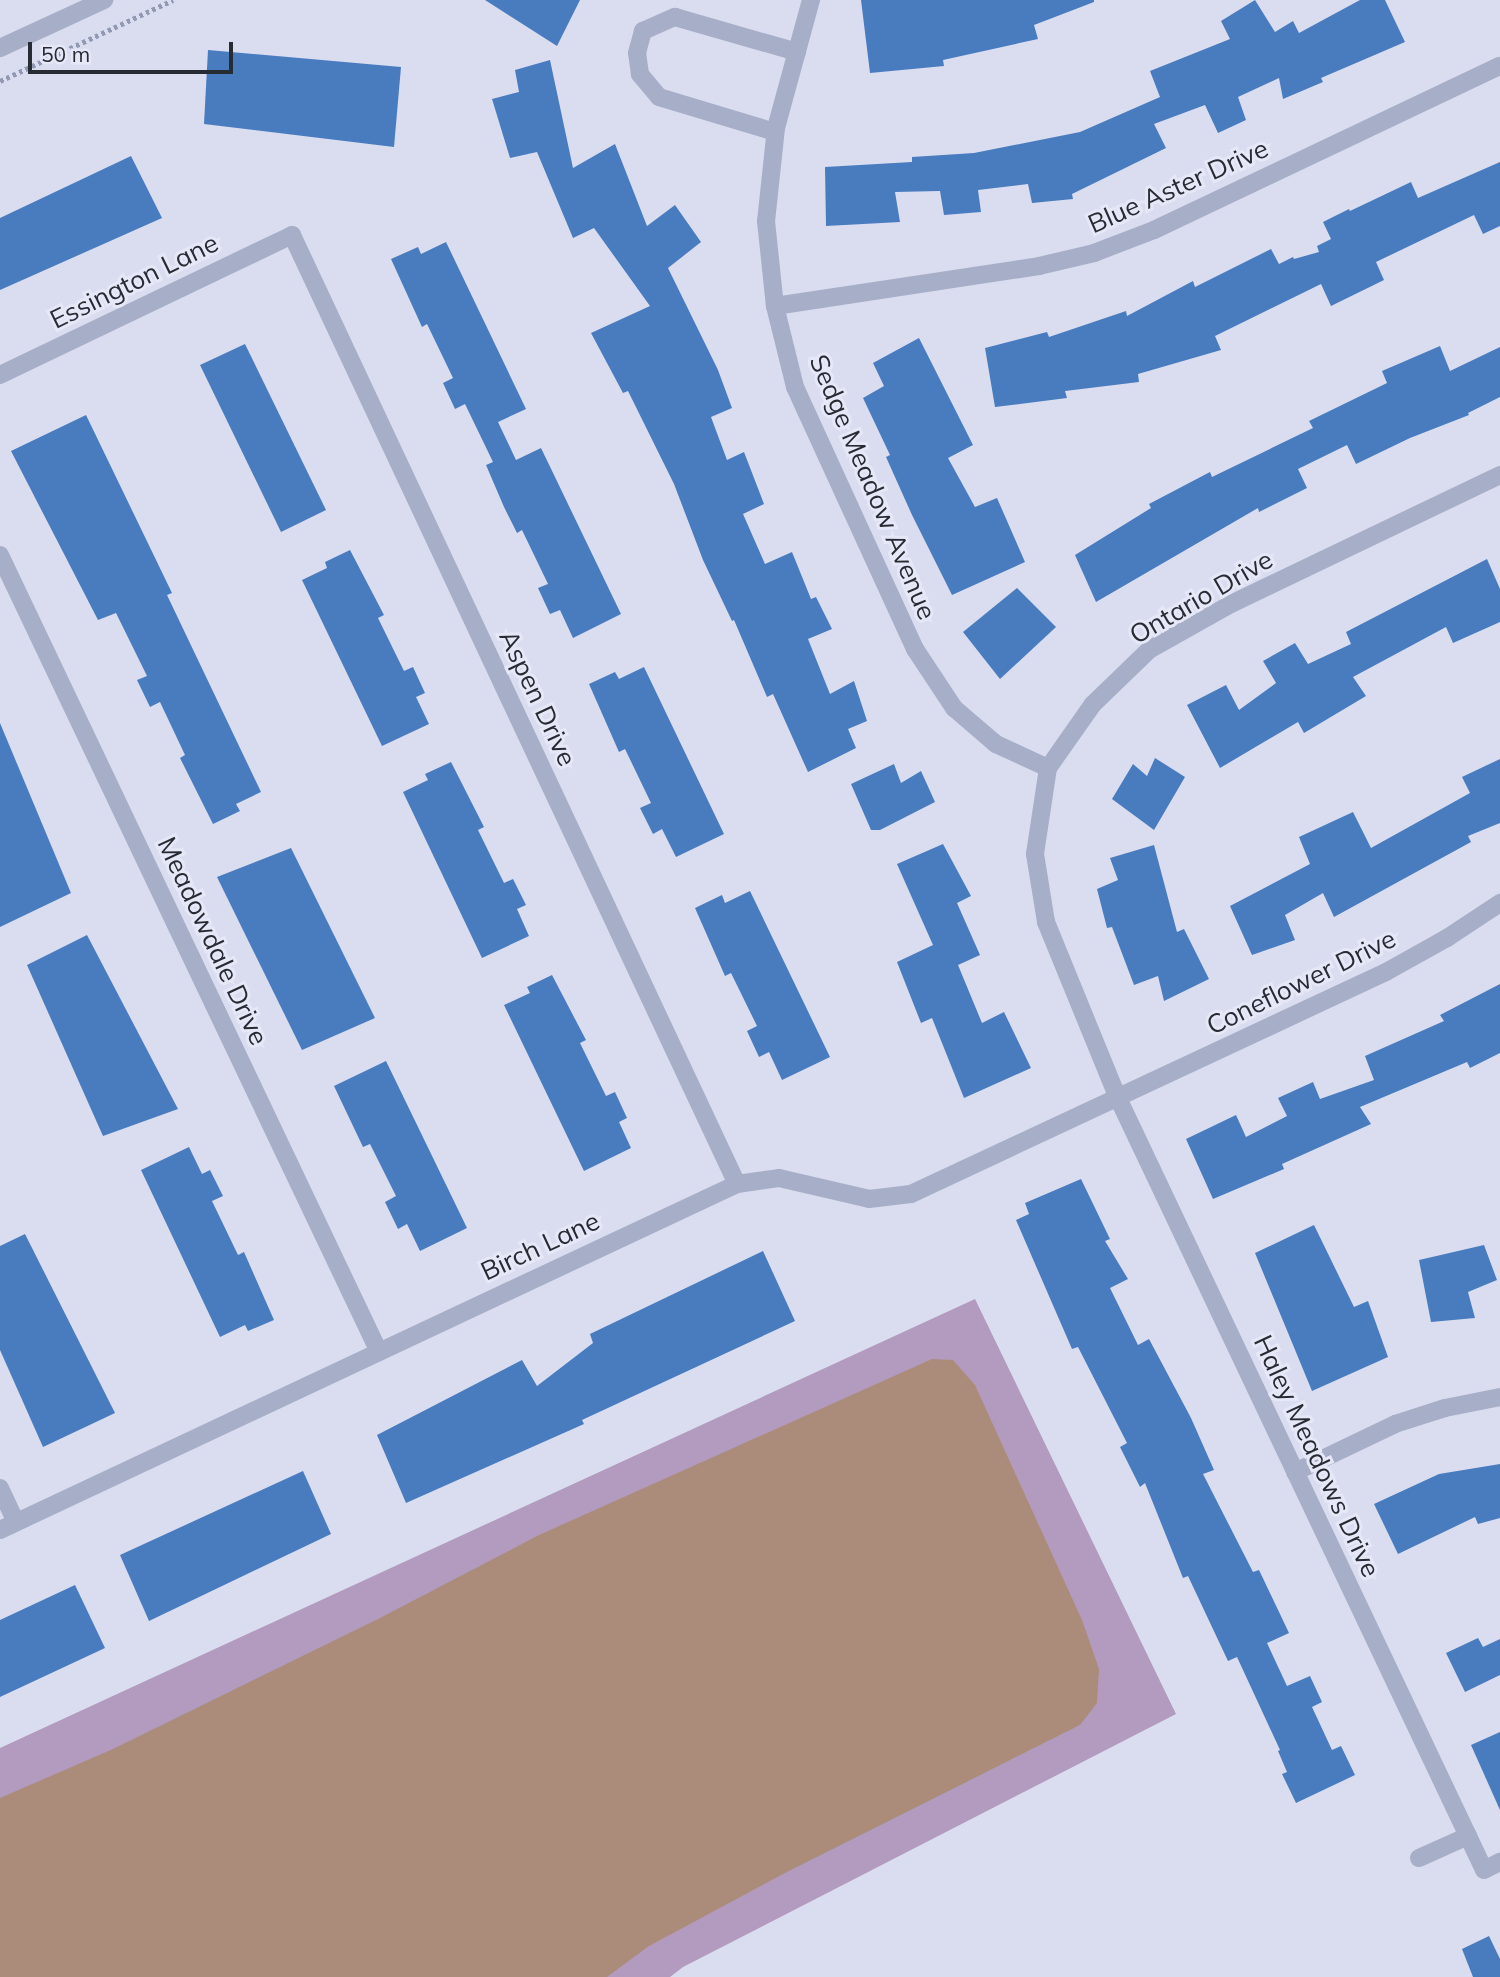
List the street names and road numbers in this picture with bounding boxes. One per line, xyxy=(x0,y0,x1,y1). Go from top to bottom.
street label: Blue Aster Drive xyxy=(1083,132,1273,240)
street label: Essington Lane xyxy=(45,227,223,335)
street label: Sedge Meadow Avenue xyxy=(803,350,943,624)
street label: Ontario Drive xyxy=(1124,543,1278,651)
street label: Aspen Drive xyxy=(493,625,583,771)
street label: Meadowdale Drive xyxy=(151,832,275,1050)
street label: Coneflower Drive xyxy=(1201,923,1401,1041)
street label: Birch Lane xyxy=(476,1205,604,1287)
street label: Haley Meadows Drive xyxy=(1247,1330,1387,1582)

